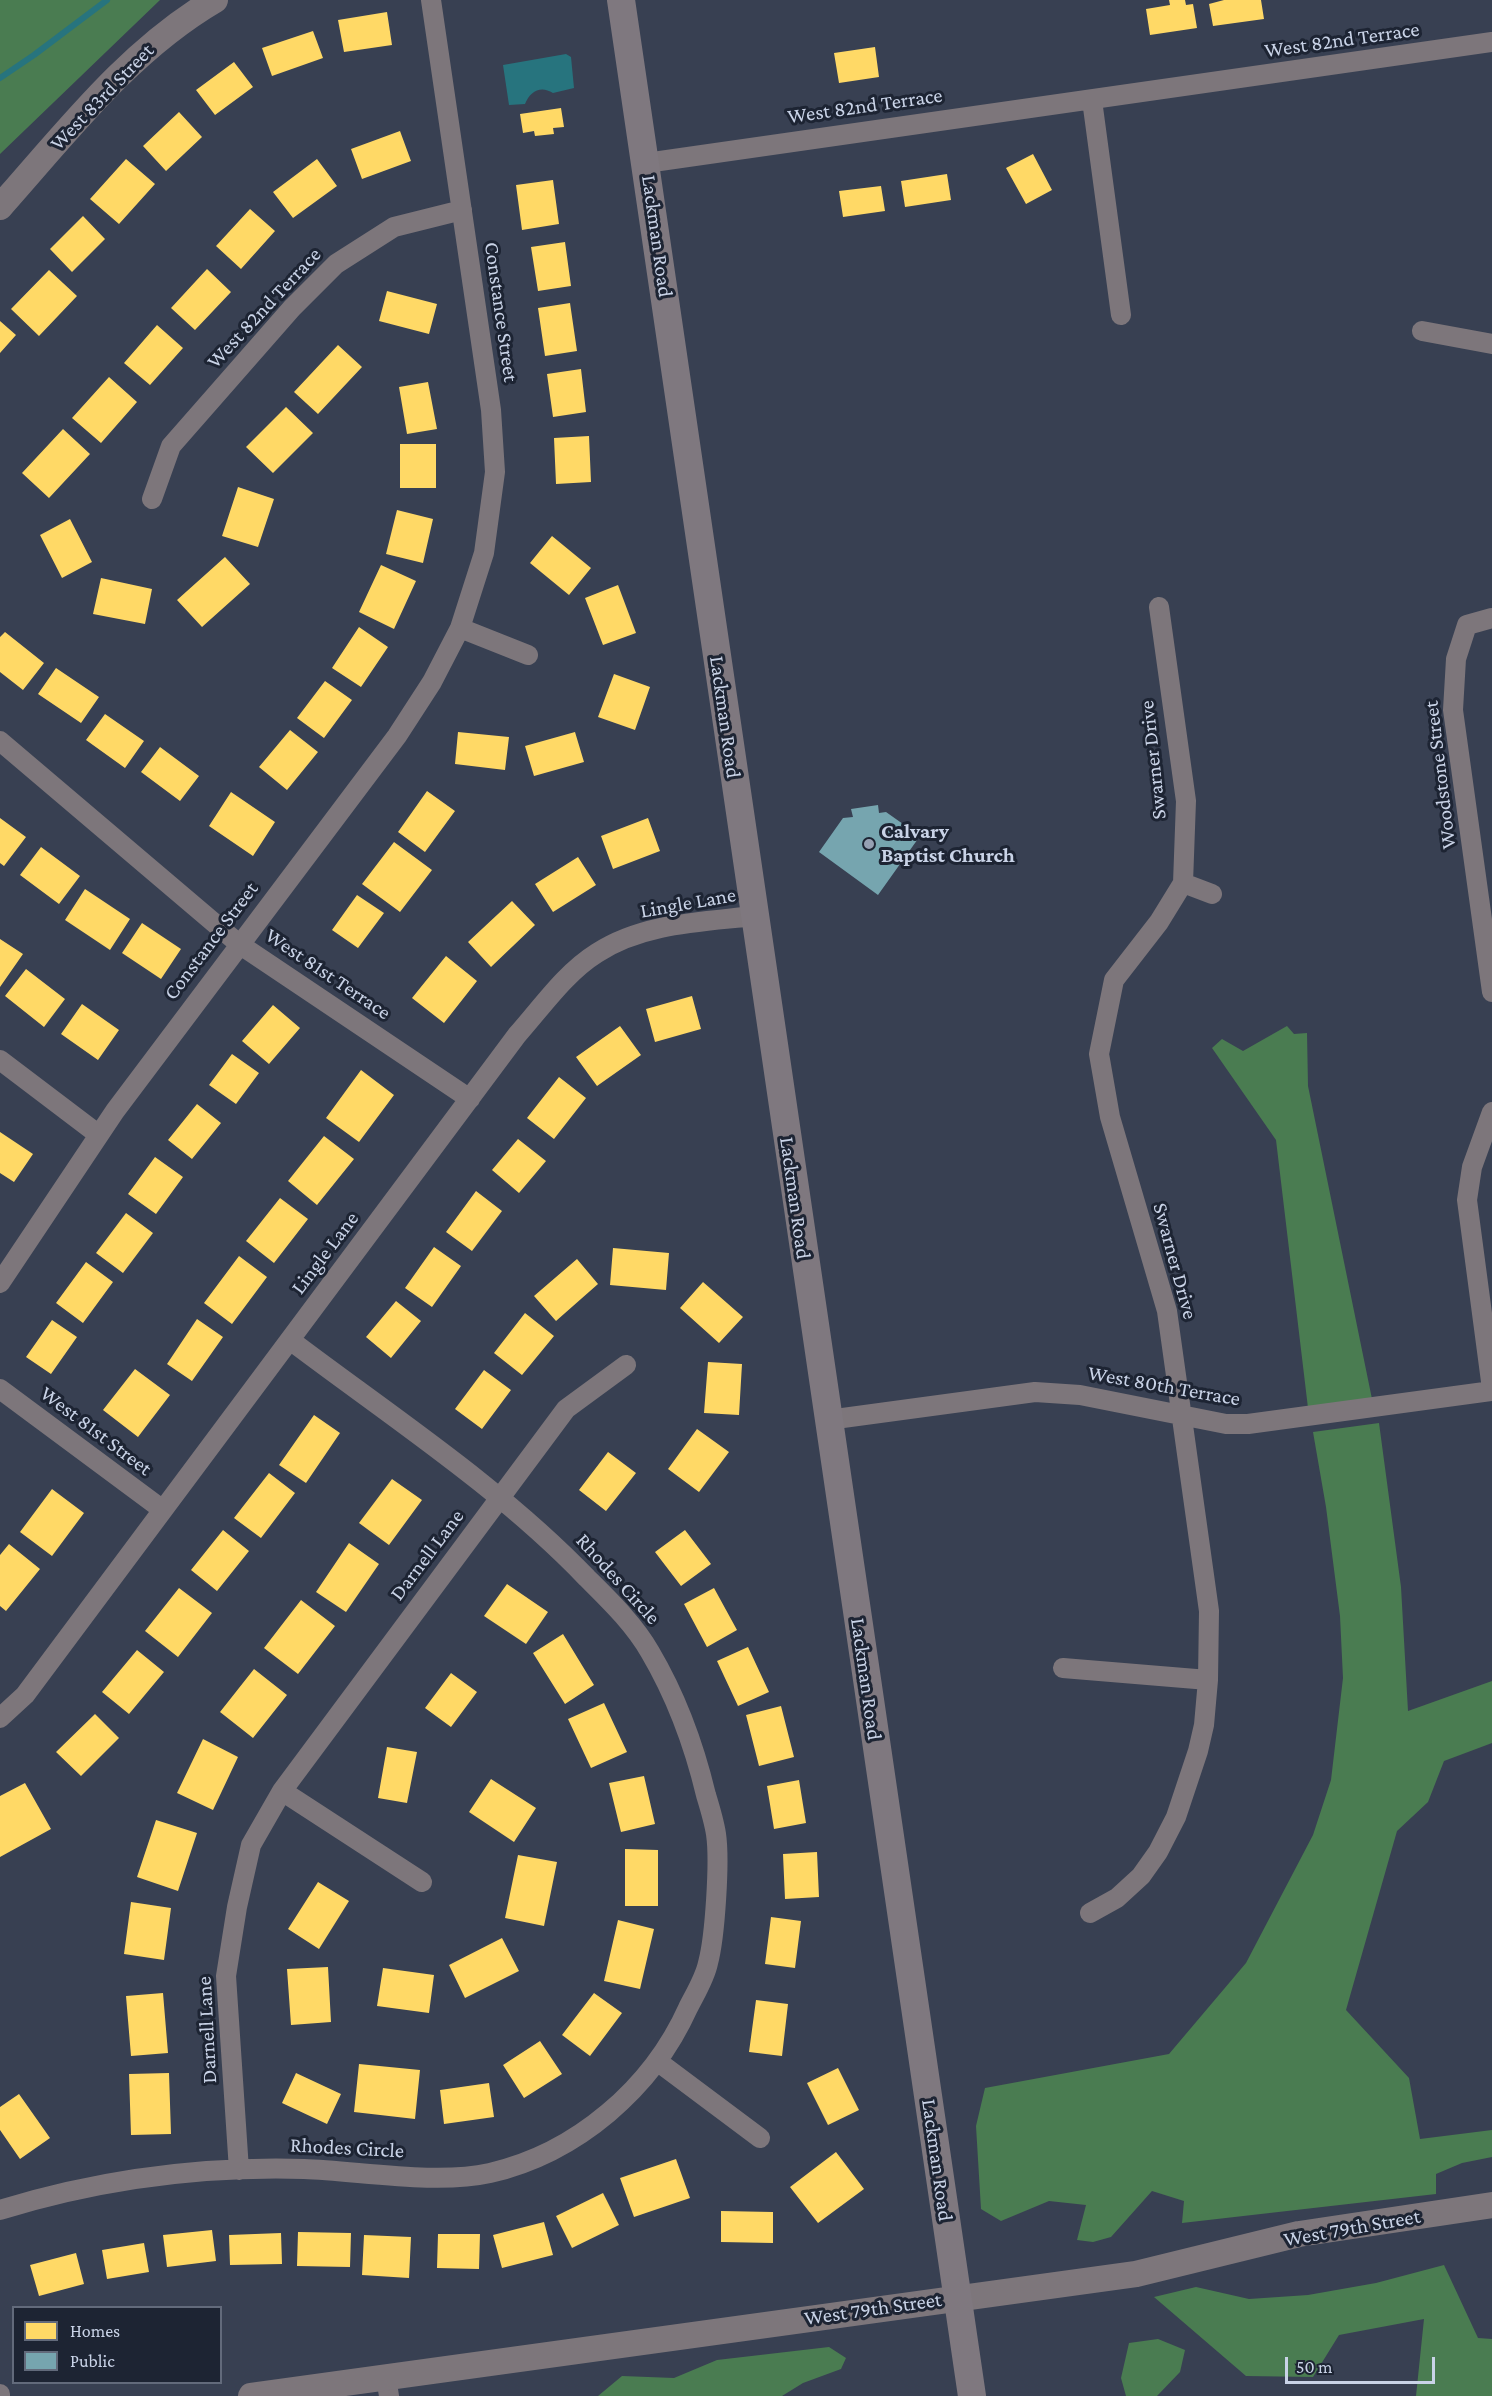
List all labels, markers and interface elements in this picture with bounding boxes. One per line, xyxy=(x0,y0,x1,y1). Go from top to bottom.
street label: West 82nd Terrace xyxy=(1263,17,1421,63)
street label: West 83rd Street xyxy=(45,38,159,156)
street label: West 82nd Terrace xyxy=(786,83,944,129)
street label: Lackman Road xyxy=(636,173,678,299)
street label: Constance Street xyxy=(479,240,523,384)
street label: West 82nd Terrace xyxy=(202,242,326,374)
street label: Lackman Road xyxy=(704,654,746,780)
street label: Swarner Drive xyxy=(1134,699,1172,821)
street label: Woodstone Street xyxy=(1418,699,1462,851)
place label: Calvary Baptist Church xyxy=(881,819,1015,869)
marker: Calvary Baptist Church xyxy=(862,837,876,851)
street label: Constance Street xyxy=(158,877,264,1005)
street label: Lingle Lane xyxy=(638,882,738,924)
street label: West 81st Terrace xyxy=(260,923,396,1025)
street label: Lackman Road xyxy=(774,1135,816,1261)
street label: Swarner Drive xyxy=(1147,1200,1203,1322)
street label: Lingle Lane xyxy=(286,1207,364,1299)
street label: West 80th Terrace xyxy=(1086,1360,1242,1412)
street label: West 81st Street xyxy=(35,1381,157,1481)
street label: Darnell Lane xyxy=(385,1505,469,1605)
street label: Rhodes Circle xyxy=(570,1528,666,1630)
street label: Lackman Road xyxy=(845,1616,887,1742)
street label: Darnell Lane xyxy=(192,1976,222,2084)
street label: Lackman Road xyxy=(916,2097,958,2223)
street label: Rhodes Circle xyxy=(289,2132,405,2164)
street label: West 79th Street xyxy=(1282,2204,1422,2252)
street label: West 79th Street xyxy=(803,2287,943,2331)
legend xyxy=(12,2306,222,2384)
text: Homes xyxy=(70,2321,120,2341)
scale bar xyxy=(1288,2345,1438,2383)
text: Public xyxy=(70,2351,115,2371)
text: 50 m xyxy=(1296,2357,1333,2377)

